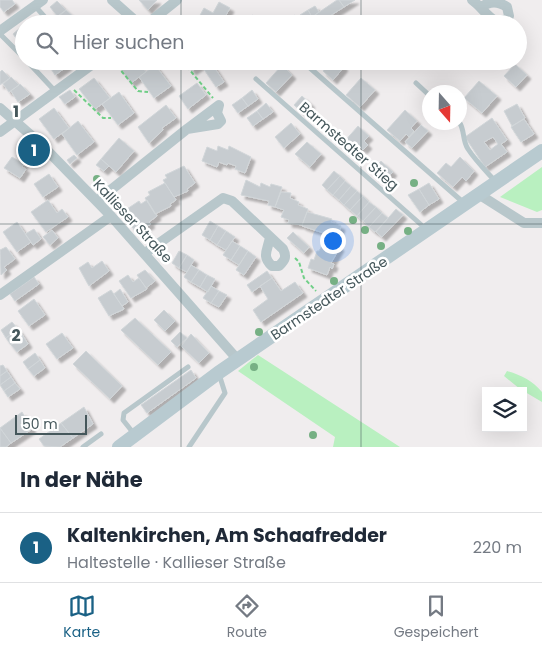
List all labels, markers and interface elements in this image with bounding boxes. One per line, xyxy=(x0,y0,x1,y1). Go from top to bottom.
search box xyxy=(15,15,527,70)
icon: search xyxy=(33,29,61,57)
text: Hier suchen xyxy=(73,29,184,56)
north arrow xyxy=(422,85,467,130)
street label: Barmstedter Stieg xyxy=(295,97,403,195)
text: 1 xyxy=(13,100,19,123)
pin: 1 xyxy=(18,131,50,169)
street label: Kallieser Straße xyxy=(89,175,177,268)
your location xyxy=(320,228,346,254)
street label: Barmstedter Straße xyxy=(267,251,392,345)
text: 2 xyxy=(11,324,21,347)
map controls xyxy=(482,387,527,432)
button: layers xyxy=(482,387,527,432)
scale bar xyxy=(15,412,88,435)
text: 50 m xyxy=(22,414,58,434)
text: In der Nähe xyxy=(20,465,143,494)
text: Kaltenkirchen, Am Schaafredder xyxy=(67,522,387,549)
text: 1 xyxy=(33,536,39,559)
text: 220 m xyxy=(473,536,522,559)
text: Haltestelle · Kallieser Straße xyxy=(67,551,286,574)
tab: Karte xyxy=(63,592,100,643)
tab: Route xyxy=(227,592,267,643)
tab: Gespeichert xyxy=(394,592,479,643)

